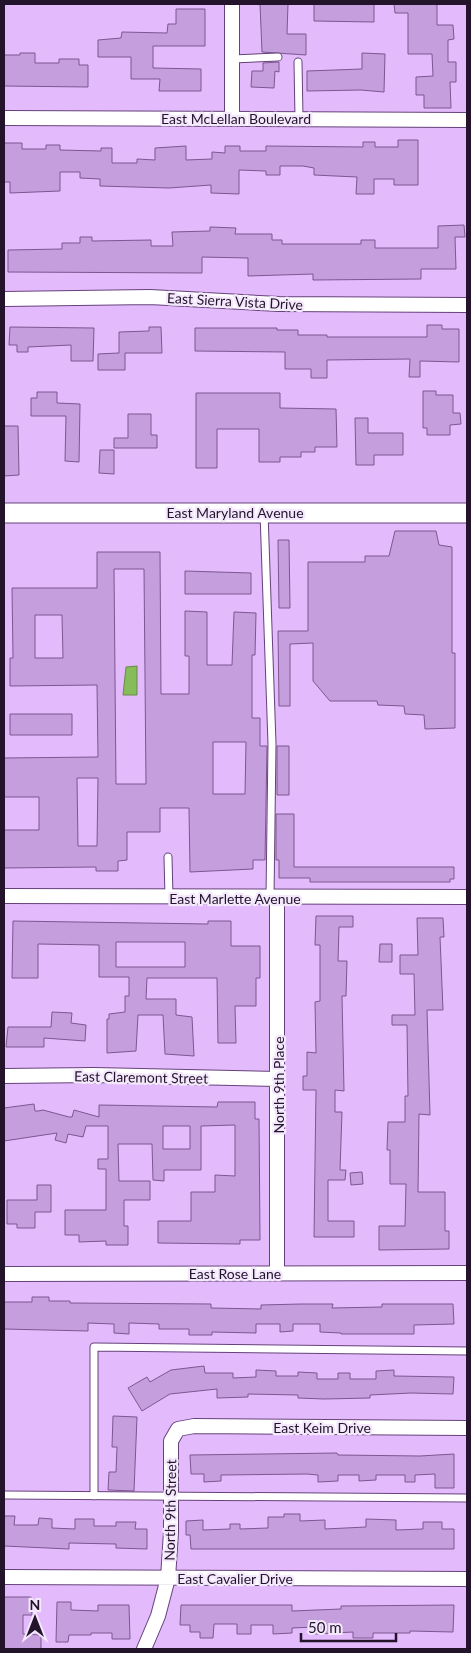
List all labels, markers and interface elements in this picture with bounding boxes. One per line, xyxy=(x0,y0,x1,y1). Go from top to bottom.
street label: East McLellan Boulevard xyxy=(161,110,311,127)
street label: East Sierra Vista Drive xyxy=(167,289,303,313)
street label: East Maryland Avenue xyxy=(166,504,304,521)
street label: East Marlette Avenue xyxy=(169,890,301,907)
street label: North 9th Place xyxy=(270,1036,287,1134)
street label: East Claremont Street xyxy=(74,1067,208,1087)
street label: East Rose Lane xyxy=(189,1265,281,1282)
street label: East Keim Drive xyxy=(273,1419,371,1436)
street label: North 9th Street xyxy=(161,1459,179,1561)
street label: East Cavalier Drive xyxy=(177,1570,293,1587)
north arrow xyxy=(10,1593,60,1643)
text: N xyxy=(30,1596,40,1613)
scale bar xyxy=(301,1610,396,1642)
text: 50 m xyxy=(308,1618,342,1636)

